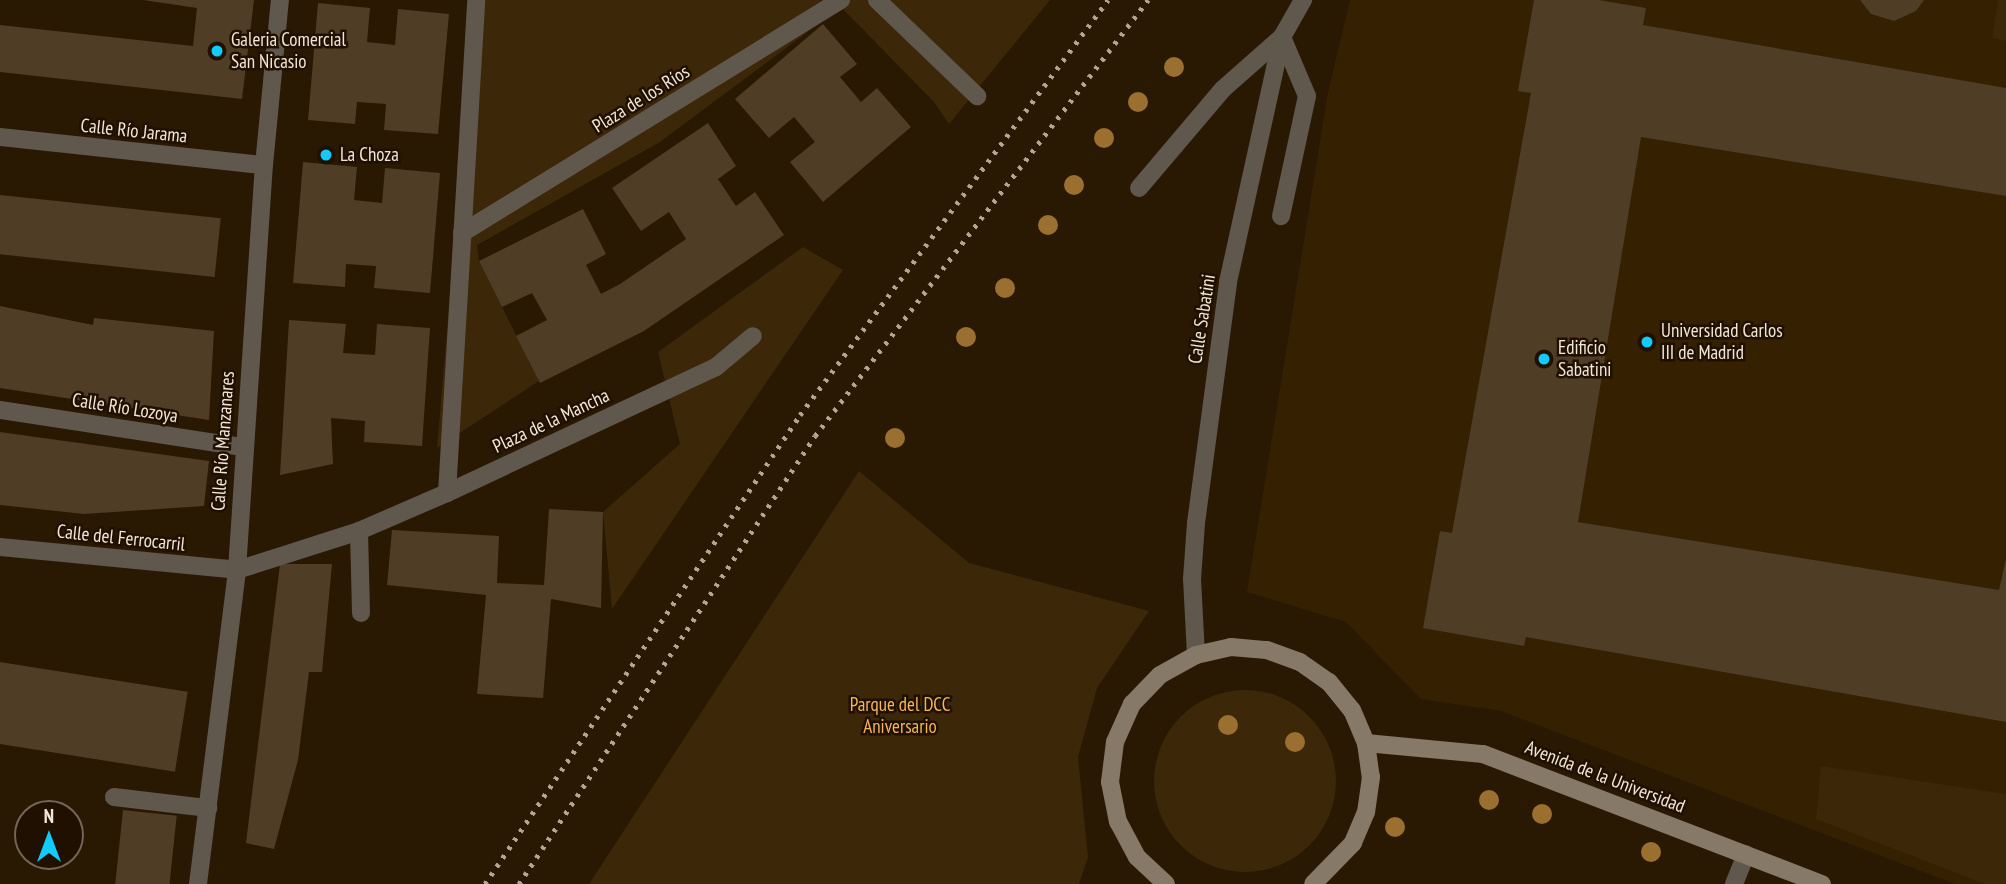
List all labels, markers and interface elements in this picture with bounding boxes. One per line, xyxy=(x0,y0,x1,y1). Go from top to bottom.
place label: Galeria Comercial San Nicasio xyxy=(231,29,346,73)
marker: Galeria Comercial San Nicasio xyxy=(209,43,225,59)
street label: Plaza de los Ríos xyxy=(588,60,694,138)
street label: Calle Río Jarama xyxy=(79,114,189,148)
place label: La Choza xyxy=(340,144,399,166)
marker: La Choza xyxy=(318,147,334,163)
street label: Calle Sabatini xyxy=(1184,273,1220,365)
place label: Universidad Carlos III de Madrid xyxy=(1661,320,1783,364)
marker: Universidad Carlos III de Madrid xyxy=(1639,334,1655,350)
place label: Edificio Sabatini xyxy=(1558,337,1611,381)
marker: Edificio Sabatini xyxy=(1536,351,1552,367)
street label: Calle Río Manzanares xyxy=(207,370,239,512)
street label: Plaza de la Mancha xyxy=(489,384,613,458)
street label: Calle Río Lozoya xyxy=(71,388,179,428)
street label: Calle del Ferrocarril xyxy=(56,520,186,556)
park label: Parque del DCC Aniversario xyxy=(850,694,950,738)
street label: Avenida de la Universidad xyxy=(1522,736,1688,818)
north arrow xyxy=(14,800,84,870)
text: N xyxy=(44,804,54,828)

